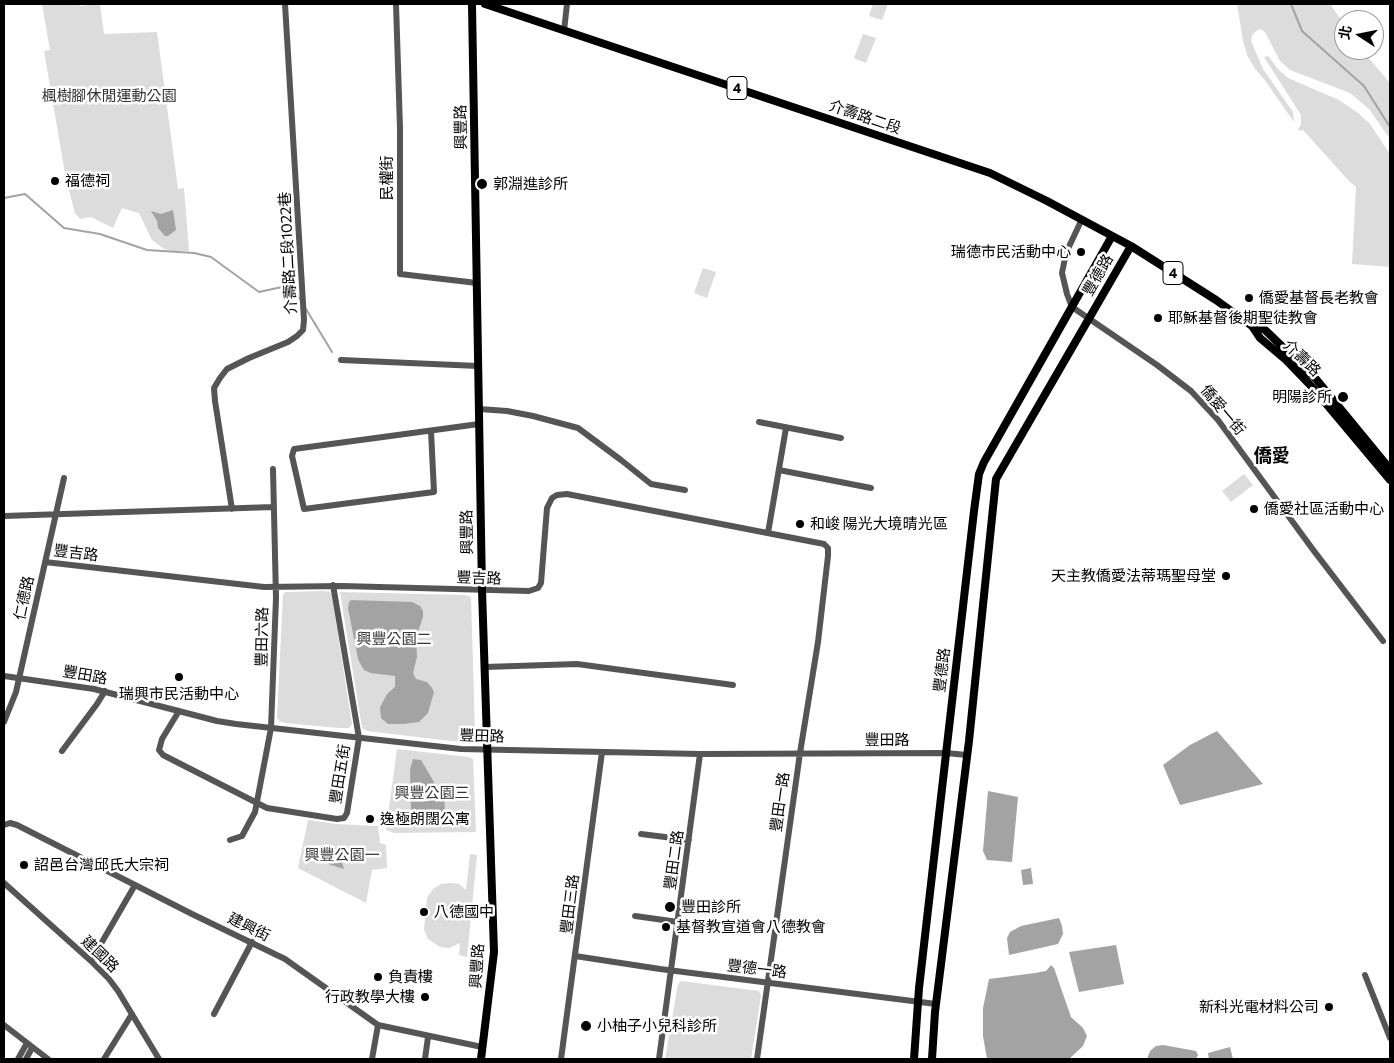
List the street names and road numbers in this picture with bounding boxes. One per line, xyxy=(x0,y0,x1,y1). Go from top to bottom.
road number: 4 xyxy=(727,76,747,100)
street label: 介壽路二段 xyxy=(827,96,903,138)
street label: 興豐路 xyxy=(452,104,470,150)
street label: 民權街 xyxy=(378,156,396,200)
street label: 介壽路二段1022巷 xyxy=(276,191,300,315)
street label: 豐德路 xyxy=(1079,251,1117,299)
road number: 4 xyxy=(1163,262,1183,284)
street label: 介壽路 xyxy=(1280,336,1324,380)
street label: 僑愛一街 xyxy=(1197,381,1249,439)
street label: 興豐路 xyxy=(458,509,476,555)
street label: 豐吉路 xyxy=(53,541,99,565)
street label: 豐吉路 xyxy=(456,568,502,588)
street label: 仁德路 xyxy=(11,574,37,622)
street label: 豐田六路 xyxy=(252,607,272,667)
street label: 豐德路 xyxy=(930,647,954,693)
street label: 豐田路 xyxy=(61,662,109,688)
street label: 豐田路 xyxy=(459,726,505,746)
street label: 豐田路 xyxy=(865,731,909,749)
street label: 豐田五街 xyxy=(326,743,354,805)
street label: 豐田一路 xyxy=(767,771,793,833)
street label: 豐田二路 xyxy=(661,829,687,891)
street label: 豐田三路 xyxy=(557,873,583,935)
street label: 建興街 xyxy=(225,909,273,945)
street label: 建國路 xyxy=(78,932,122,976)
street label: 興豐路 xyxy=(466,943,488,989)
street label: 豐德一路 xyxy=(726,956,788,982)

